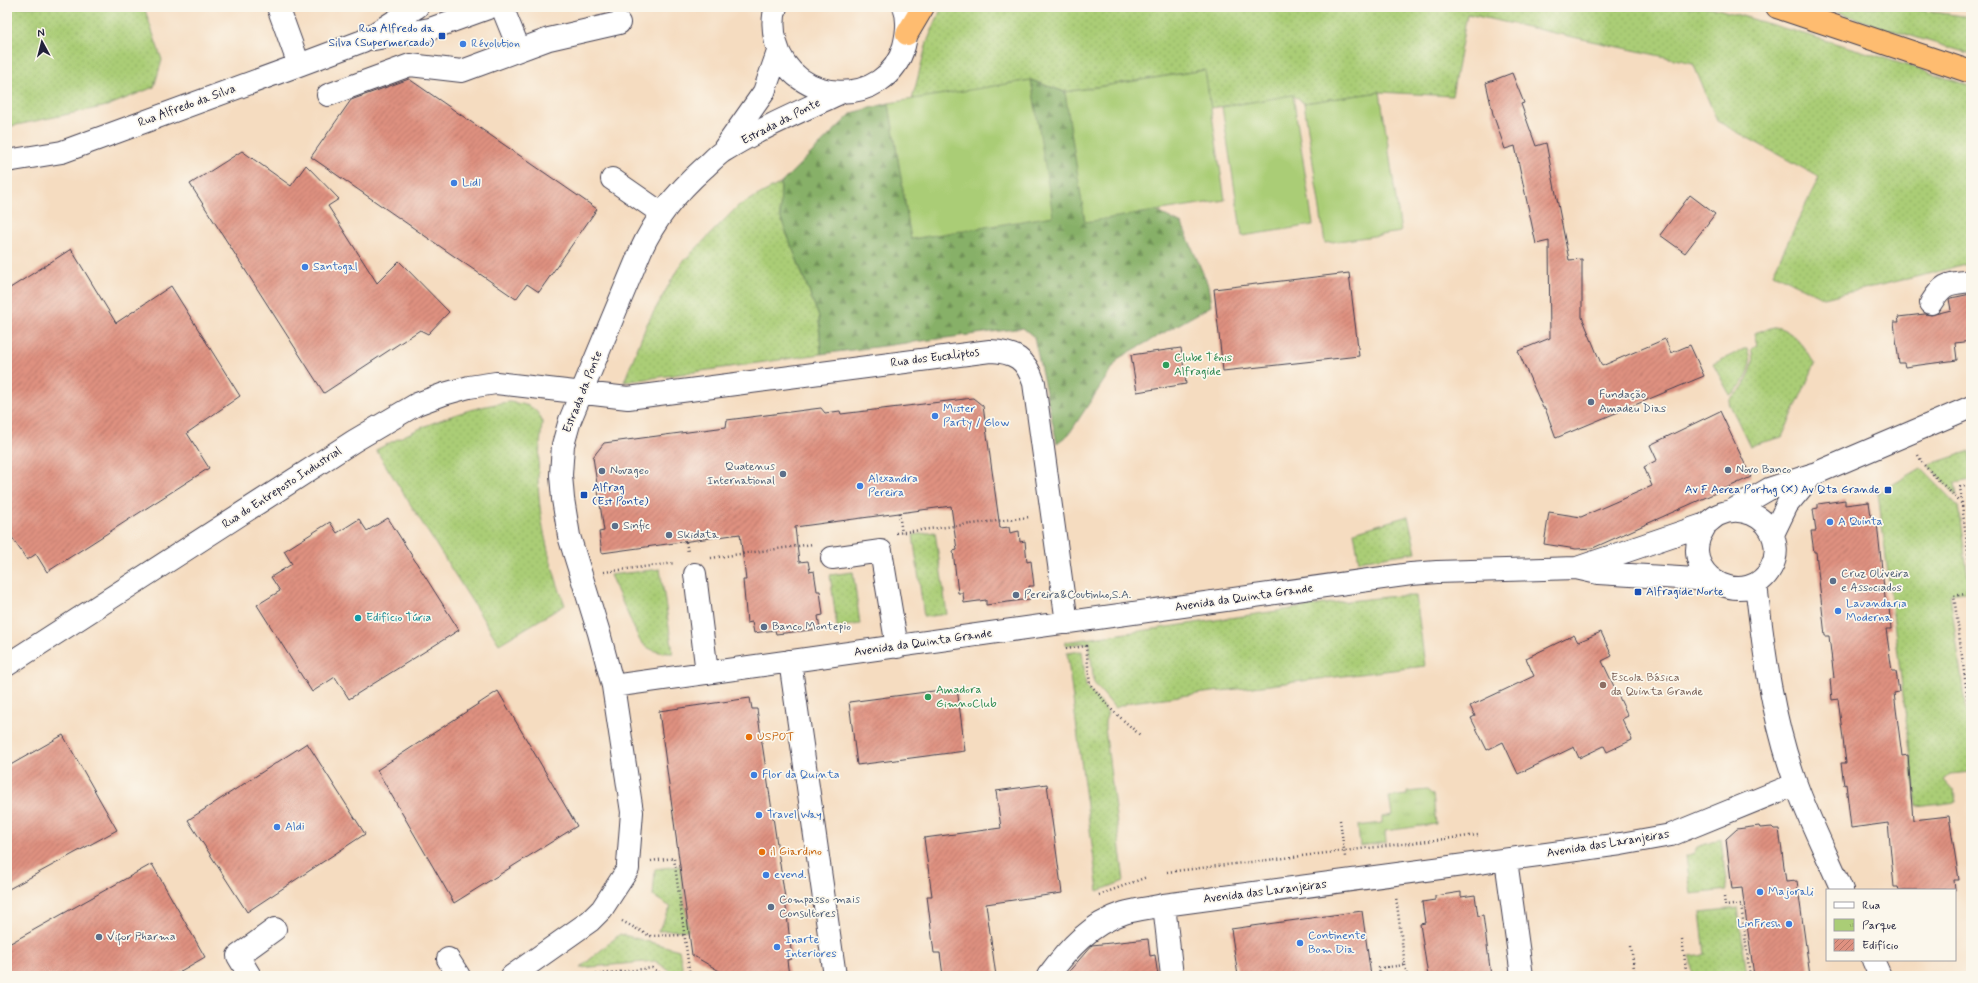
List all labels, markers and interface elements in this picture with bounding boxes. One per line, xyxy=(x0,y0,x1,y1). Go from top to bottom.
place label: Rua Alfredo da Silva (Supermercado) xyxy=(328,21,435,51)
north arrow xyxy=(22,22,62,62)
text: N xyxy=(36,26,45,40)
marker: Rua Alfredo da Silva (Supermercado) xyxy=(437,31,447,41)
place label: Révolution xyxy=(471,36,520,52)
marker: Révolution xyxy=(458,39,468,49)
street label: Rua Alfredo da Silva xyxy=(136,81,238,131)
street label: Estrada da Ponte xyxy=(739,95,823,149)
place label: Lidl xyxy=(462,175,481,191)
marker: Lidl xyxy=(449,178,459,188)
place label: Santogal xyxy=(313,259,358,275)
marker: Santogal xyxy=(300,262,310,272)
street label: Rua dos Eucaliptos xyxy=(890,345,981,371)
street label: Estrada da Ponte xyxy=(559,349,607,435)
place label: Clube Ténis Alfragide xyxy=(1174,350,1232,380)
marker: Clube Ténis Alfragide xyxy=(1161,360,1171,370)
place label: Fundação Amadeu Dias xyxy=(1599,387,1666,417)
marker: Fundação Amadeu Dias xyxy=(1586,397,1596,407)
place label: Mister Party / Glow xyxy=(943,401,1010,431)
marker: Mister Party / Glow xyxy=(930,411,940,421)
street label: Rua do Entreposto Industrial xyxy=(219,443,345,533)
place label: Quatenus International xyxy=(707,459,776,489)
place label: Novo Banco xyxy=(1736,462,1792,478)
place label: Novageo xyxy=(610,463,649,479)
marker: Novo Banco xyxy=(1723,465,1733,475)
marker: Novageo xyxy=(597,466,607,476)
marker: Quatenus International xyxy=(778,469,788,479)
place label: Alexandra Pereira xyxy=(868,471,918,501)
place label: Alfrag (Est Ponte) xyxy=(592,480,649,510)
marker: Alexandra Pereira xyxy=(855,481,865,491)
place label: Av F Aerea Portug (X) Av Qta Grande xyxy=(1685,482,1880,498)
marker: Av F Aerea Portug (X) Av Qta Grande xyxy=(1883,485,1893,495)
marker: Alfrag (Est Ponte) xyxy=(579,490,589,500)
place label: A Quinta xyxy=(1838,514,1883,530)
marker: A Quinta xyxy=(1825,517,1835,527)
place label: Sinfic xyxy=(623,518,650,534)
marker: Sinfic xyxy=(610,521,620,531)
place label: Skidata xyxy=(677,527,720,543)
marker: Skidata xyxy=(664,530,674,540)
place label: Cruz Oliveira e Associados xyxy=(1841,566,1909,596)
marker: Cruz Oliveira e Associados xyxy=(1828,576,1838,586)
street label: Avenida da Quinta Grande xyxy=(1174,580,1314,616)
place label: Alfragide Norte xyxy=(1646,584,1724,600)
place label: Pereira&Coutinho,S.A. xyxy=(1024,587,1131,603)
marker: Alfragide Norte xyxy=(1633,587,1643,597)
marker: Pereira&Coutinho,S.A. xyxy=(1011,590,1021,600)
place label: Lavandaria Moderna xyxy=(1846,596,1907,626)
marker: Lavandaria Moderna xyxy=(1833,606,1843,616)
place label: Edifício Túria xyxy=(366,610,431,626)
marker: Edifício Túria xyxy=(353,613,363,623)
place label: Banco Montepio xyxy=(772,619,851,635)
marker: Banco Montepio xyxy=(759,622,769,632)
street label: Avenida da Quinta Grande xyxy=(853,625,993,661)
place label: Escola Básica da Quinta Grande xyxy=(1611,670,1704,700)
marker: Escola Básica da Quinta Grande xyxy=(1598,680,1608,690)
place label: Amadora GimnoClub xyxy=(936,682,997,712)
marker: Amadora GimnoClub xyxy=(923,692,933,702)
place label: USPOT xyxy=(757,729,794,745)
marker: USPOT xyxy=(744,732,754,742)
place label: Flor da Quinta xyxy=(762,767,840,783)
marker: Flor da Quinta xyxy=(749,770,759,780)
place label: Travel Way xyxy=(767,807,822,823)
marker: Travel Way xyxy=(754,810,764,820)
place label: Aldi xyxy=(285,819,305,835)
marker: Aldi xyxy=(272,822,282,832)
street label: Avenida das Laranjeiras xyxy=(1545,826,1671,862)
place label: il Giardino xyxy=(770,844,822,860)
marker: il Giardino xyxy=(757,847,767,857)
place label: evend. xyxy=(774,867,806,883)
marker: evend. xyxy=(761,870,771,880)
street label: Avenida das Laranjeiras xyxy=(1202,876,1328,908)
place label: Majorali xyxy=(1768,884,1814,900)
marker: Majorali xyxy=(1755,887,1765,897)
legend xyxy=(1826,889,1956,961)
place label: Compasso mais Consultores xyxy=(779,892,861,922)
text: Rua xyxy=(1862,898,1880,914)
marker: Compasso mais Consultores xyxy=(766,902,776,912)
place label: LinFresh xyxy=(1737,916,1781,932)
text: Parque xyxy=(1862,918,1897,934)
marker: LinFresh xyxy=(1784,919,1794,929)
place label: Continente Bom Dia xyxy=(1308,928,1366,958)
place label: Vifor Pharma xyxy=(107,929,176,946)
marker: Vifor Pharma xyxy=(94,932,104,942)
place label: Inarte Interiores xyxy=(785,932,837,962)
marker: Continente Bom Dia xyxy=(1295,938,1305,948)
text: Edifício xyxy=(1862,938,1898,954)
marker: Inarte Interiores xyxy=(772,942,782,952)

